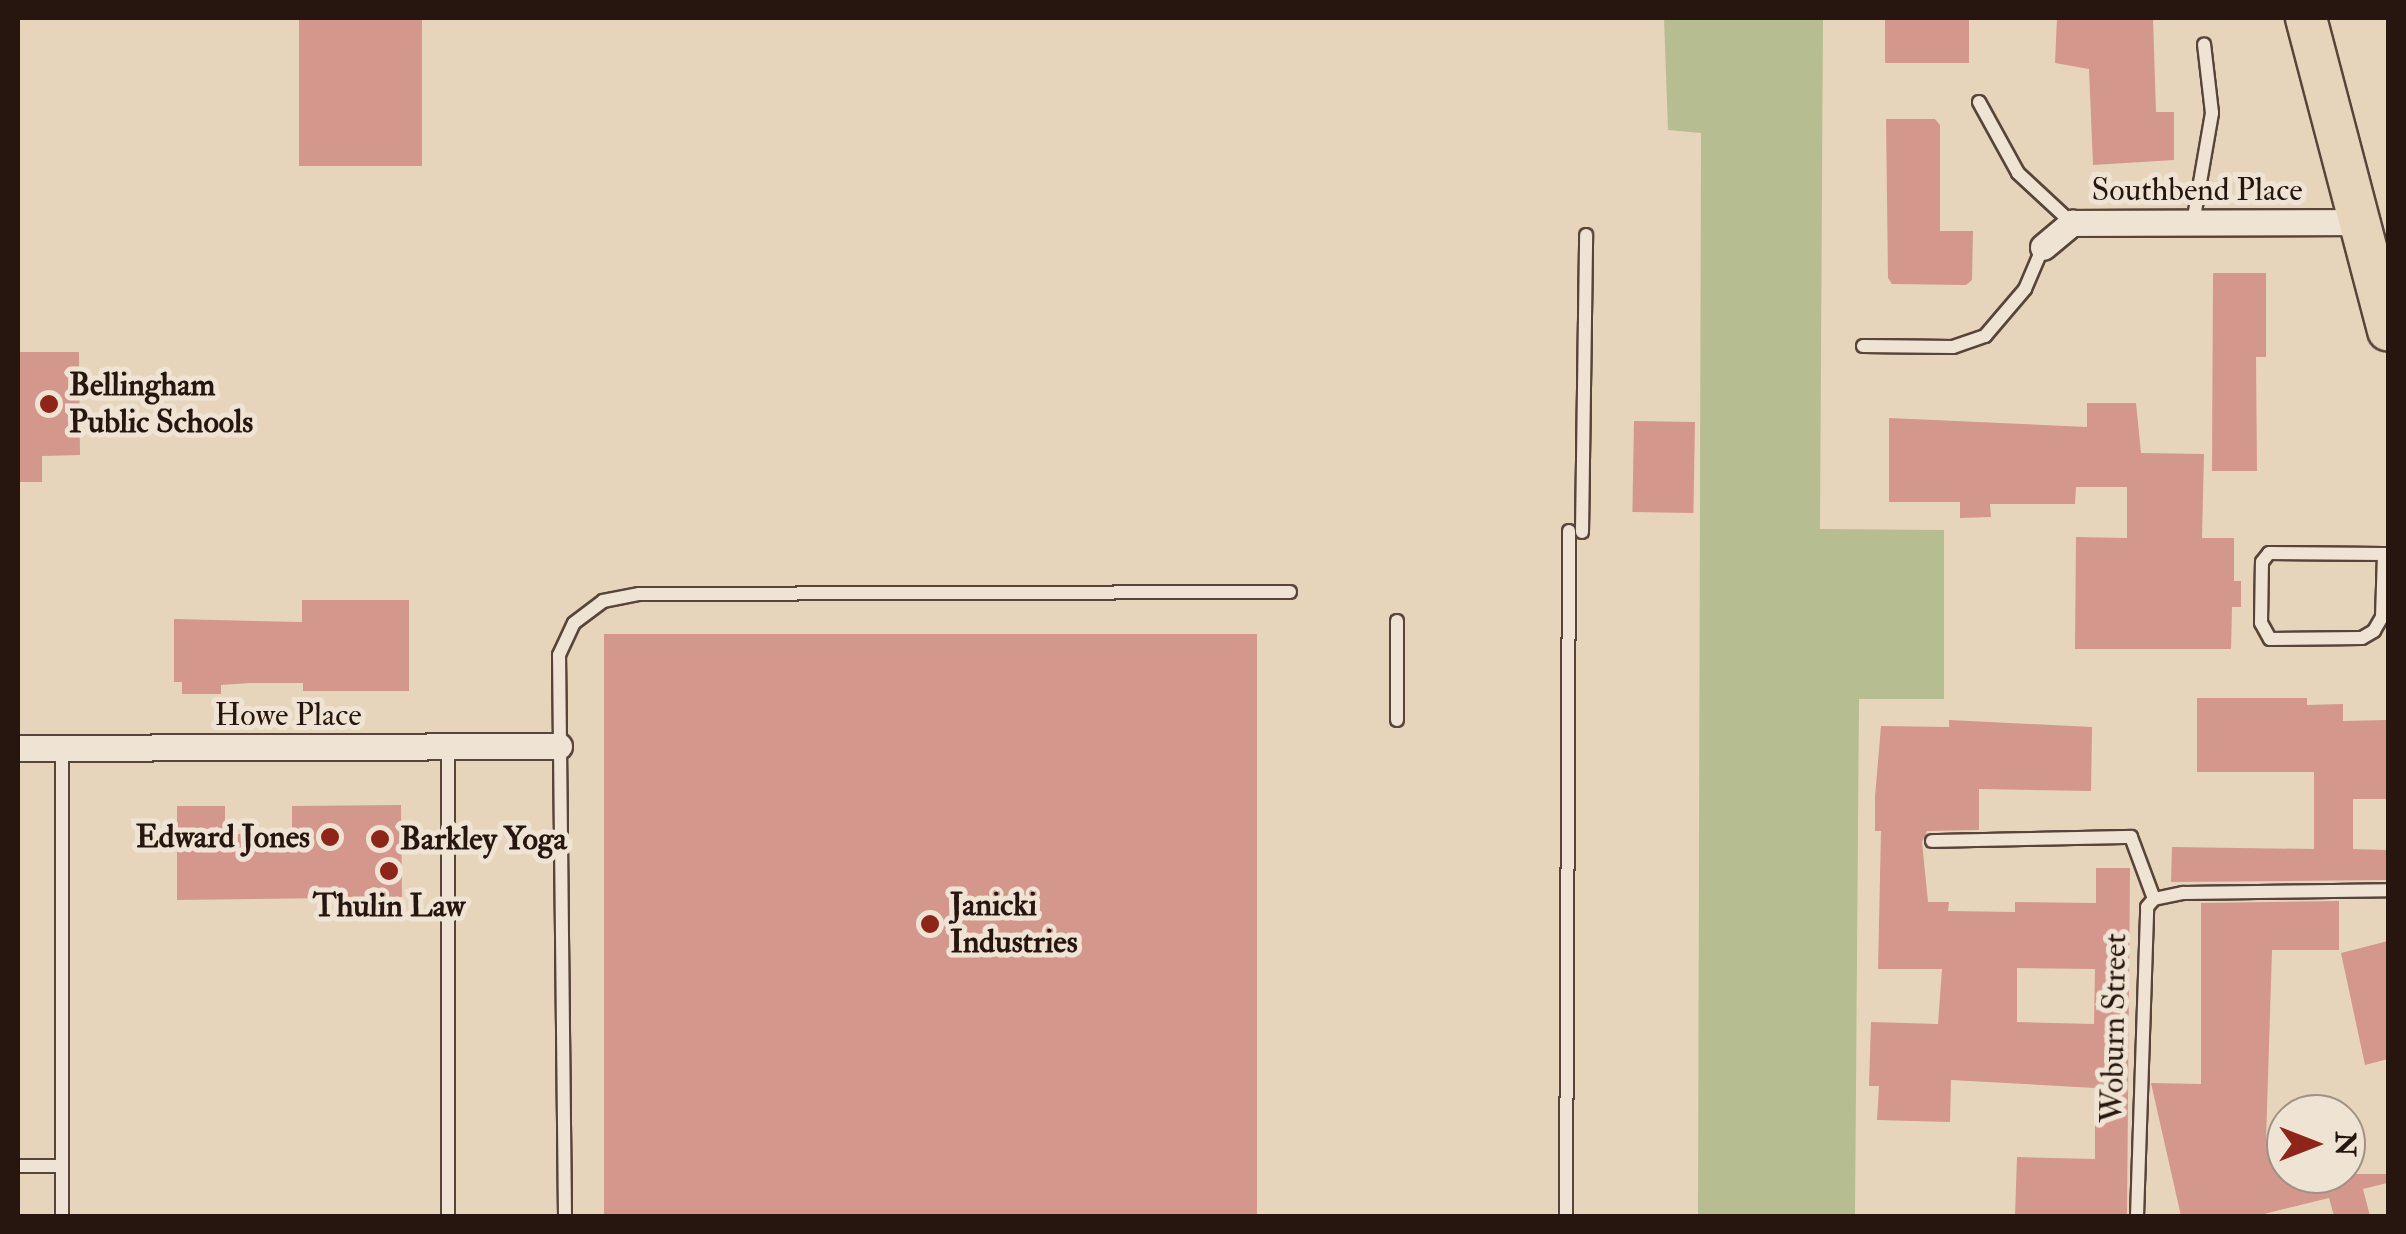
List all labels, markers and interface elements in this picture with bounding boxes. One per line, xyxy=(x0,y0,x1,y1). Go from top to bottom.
street label: Southbend Place xyxy=(2092,171,2302,209)
place label: Bellingham Public Schools xyxy=(69,367,253,442)
marker: Bellingham Public Schools xyxy=(38,393,60,415)
street label: Howe Place xyxy=(214,696,362,734)
place label: Edward Jones xyxy=(136,818,310,856)
place label: Barkley Yoga xyxy=(400,820,567,858)
marker: Edward Jones xyxy=(319,826,341,848)
marker: Barkley Yoga xyxy=(369,828,391,850)
marker: Thulin Law xyxy=(378,860,400,882)
place label: Thulin Law xyxy=(313,887,465,925)
place label: Janicki Industries xyxy=(950,887,1078,962)
marker: Janicki Industries xyxy=(919,913,941,935)
street label: Woburn Street xyxy=(2093,933,2135,1123)
north arrow xyxy=(2266,1094,2366,1194)
text: N xyxy=(2327,1131,2362,1157)

